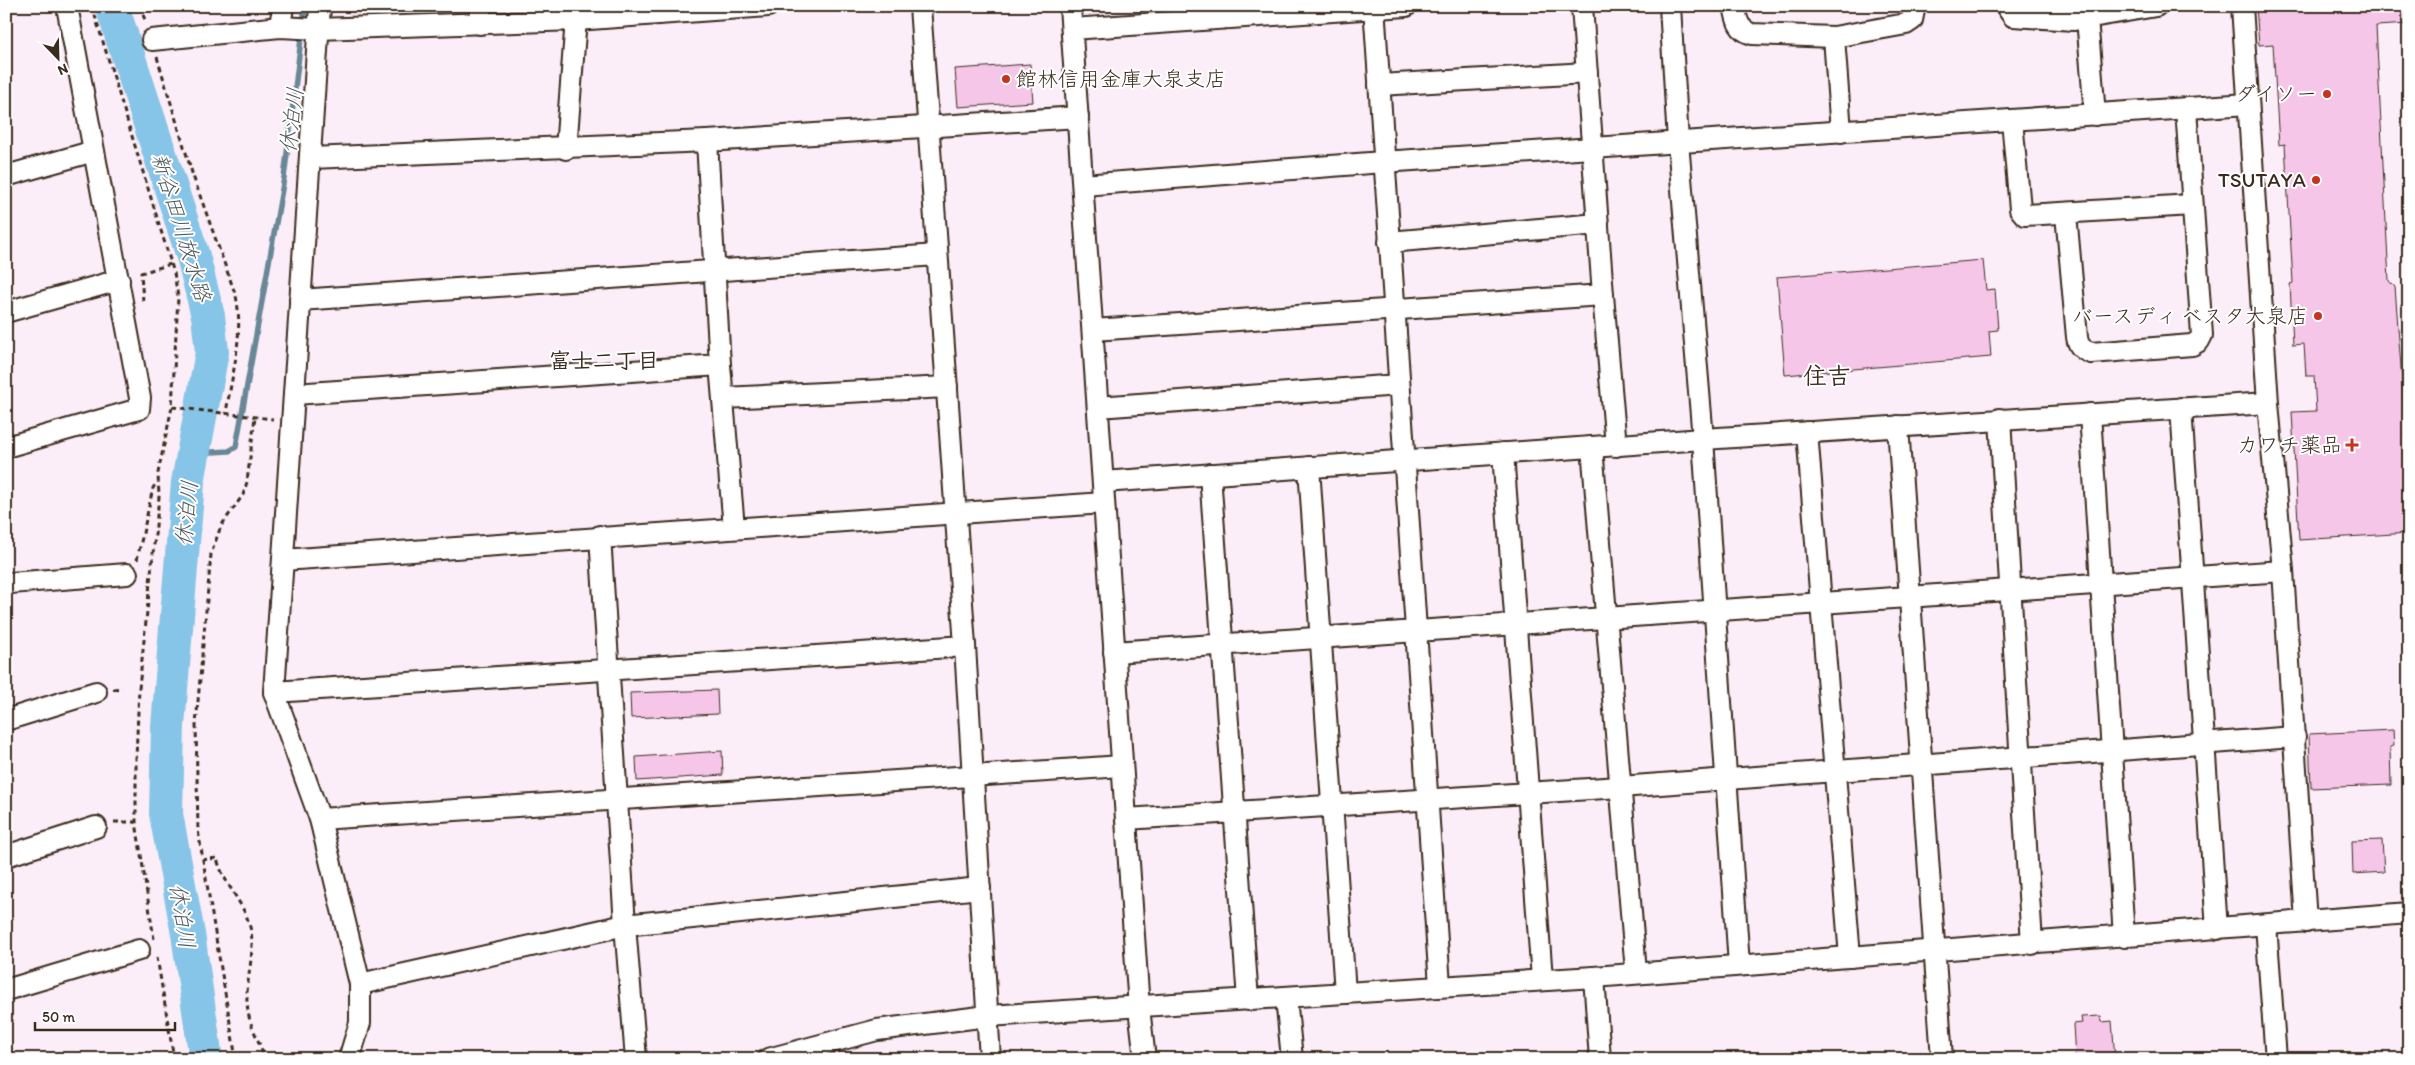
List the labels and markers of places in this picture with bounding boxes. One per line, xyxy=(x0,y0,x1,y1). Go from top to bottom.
place label: 館林信用金庫大泉支店 xyxy=(1016,66,1226,91)
marker: 館林信用金庫大泉支店 xyxy=(1000,73,1012,85)
place label: ダイソー xyxy=(2235,81,2317,106)
marker: ダイソー xyxy=(2321,88,2333,100)
place label: TSUTAYA xyxy=(2218,167,2307,192)
marker: TSUTAYA xyxy=(2310,174,2322,186)
place label: バースディ ベスタ大泉店 xyxy=(2072,303,2308,328)
marker: バースディ ベスタ大泉店 xyxy=(2312,310,2324,322)
place label: カワチ薬品 xyxy=(2237,432,2342,457)
marker: カワチ薬品 xyxy=(2346,439,2358,451)

